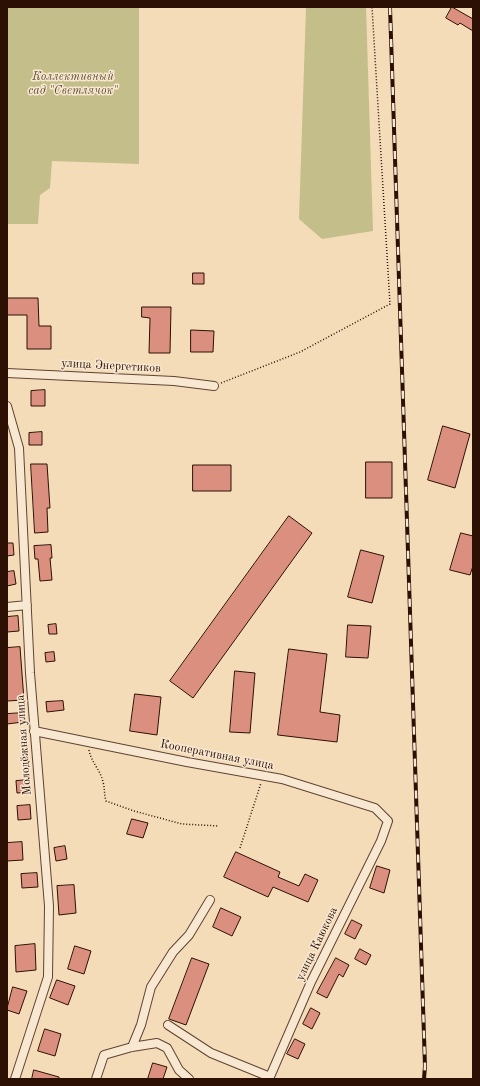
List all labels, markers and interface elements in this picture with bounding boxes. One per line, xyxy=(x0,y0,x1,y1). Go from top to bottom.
park label: Коллективный сад "Светлячок" xyxy=(28,70,118,98)
street label: улица Энергетиков xyxy=(61,356,161,376)
street label: Молодёжная улица xyxy=(13,694,35,796)
street label: Кооперативная улица xyxy=(159,737,275,773)
street label: улица Каюкова xyxy=(293,905,341,983)

